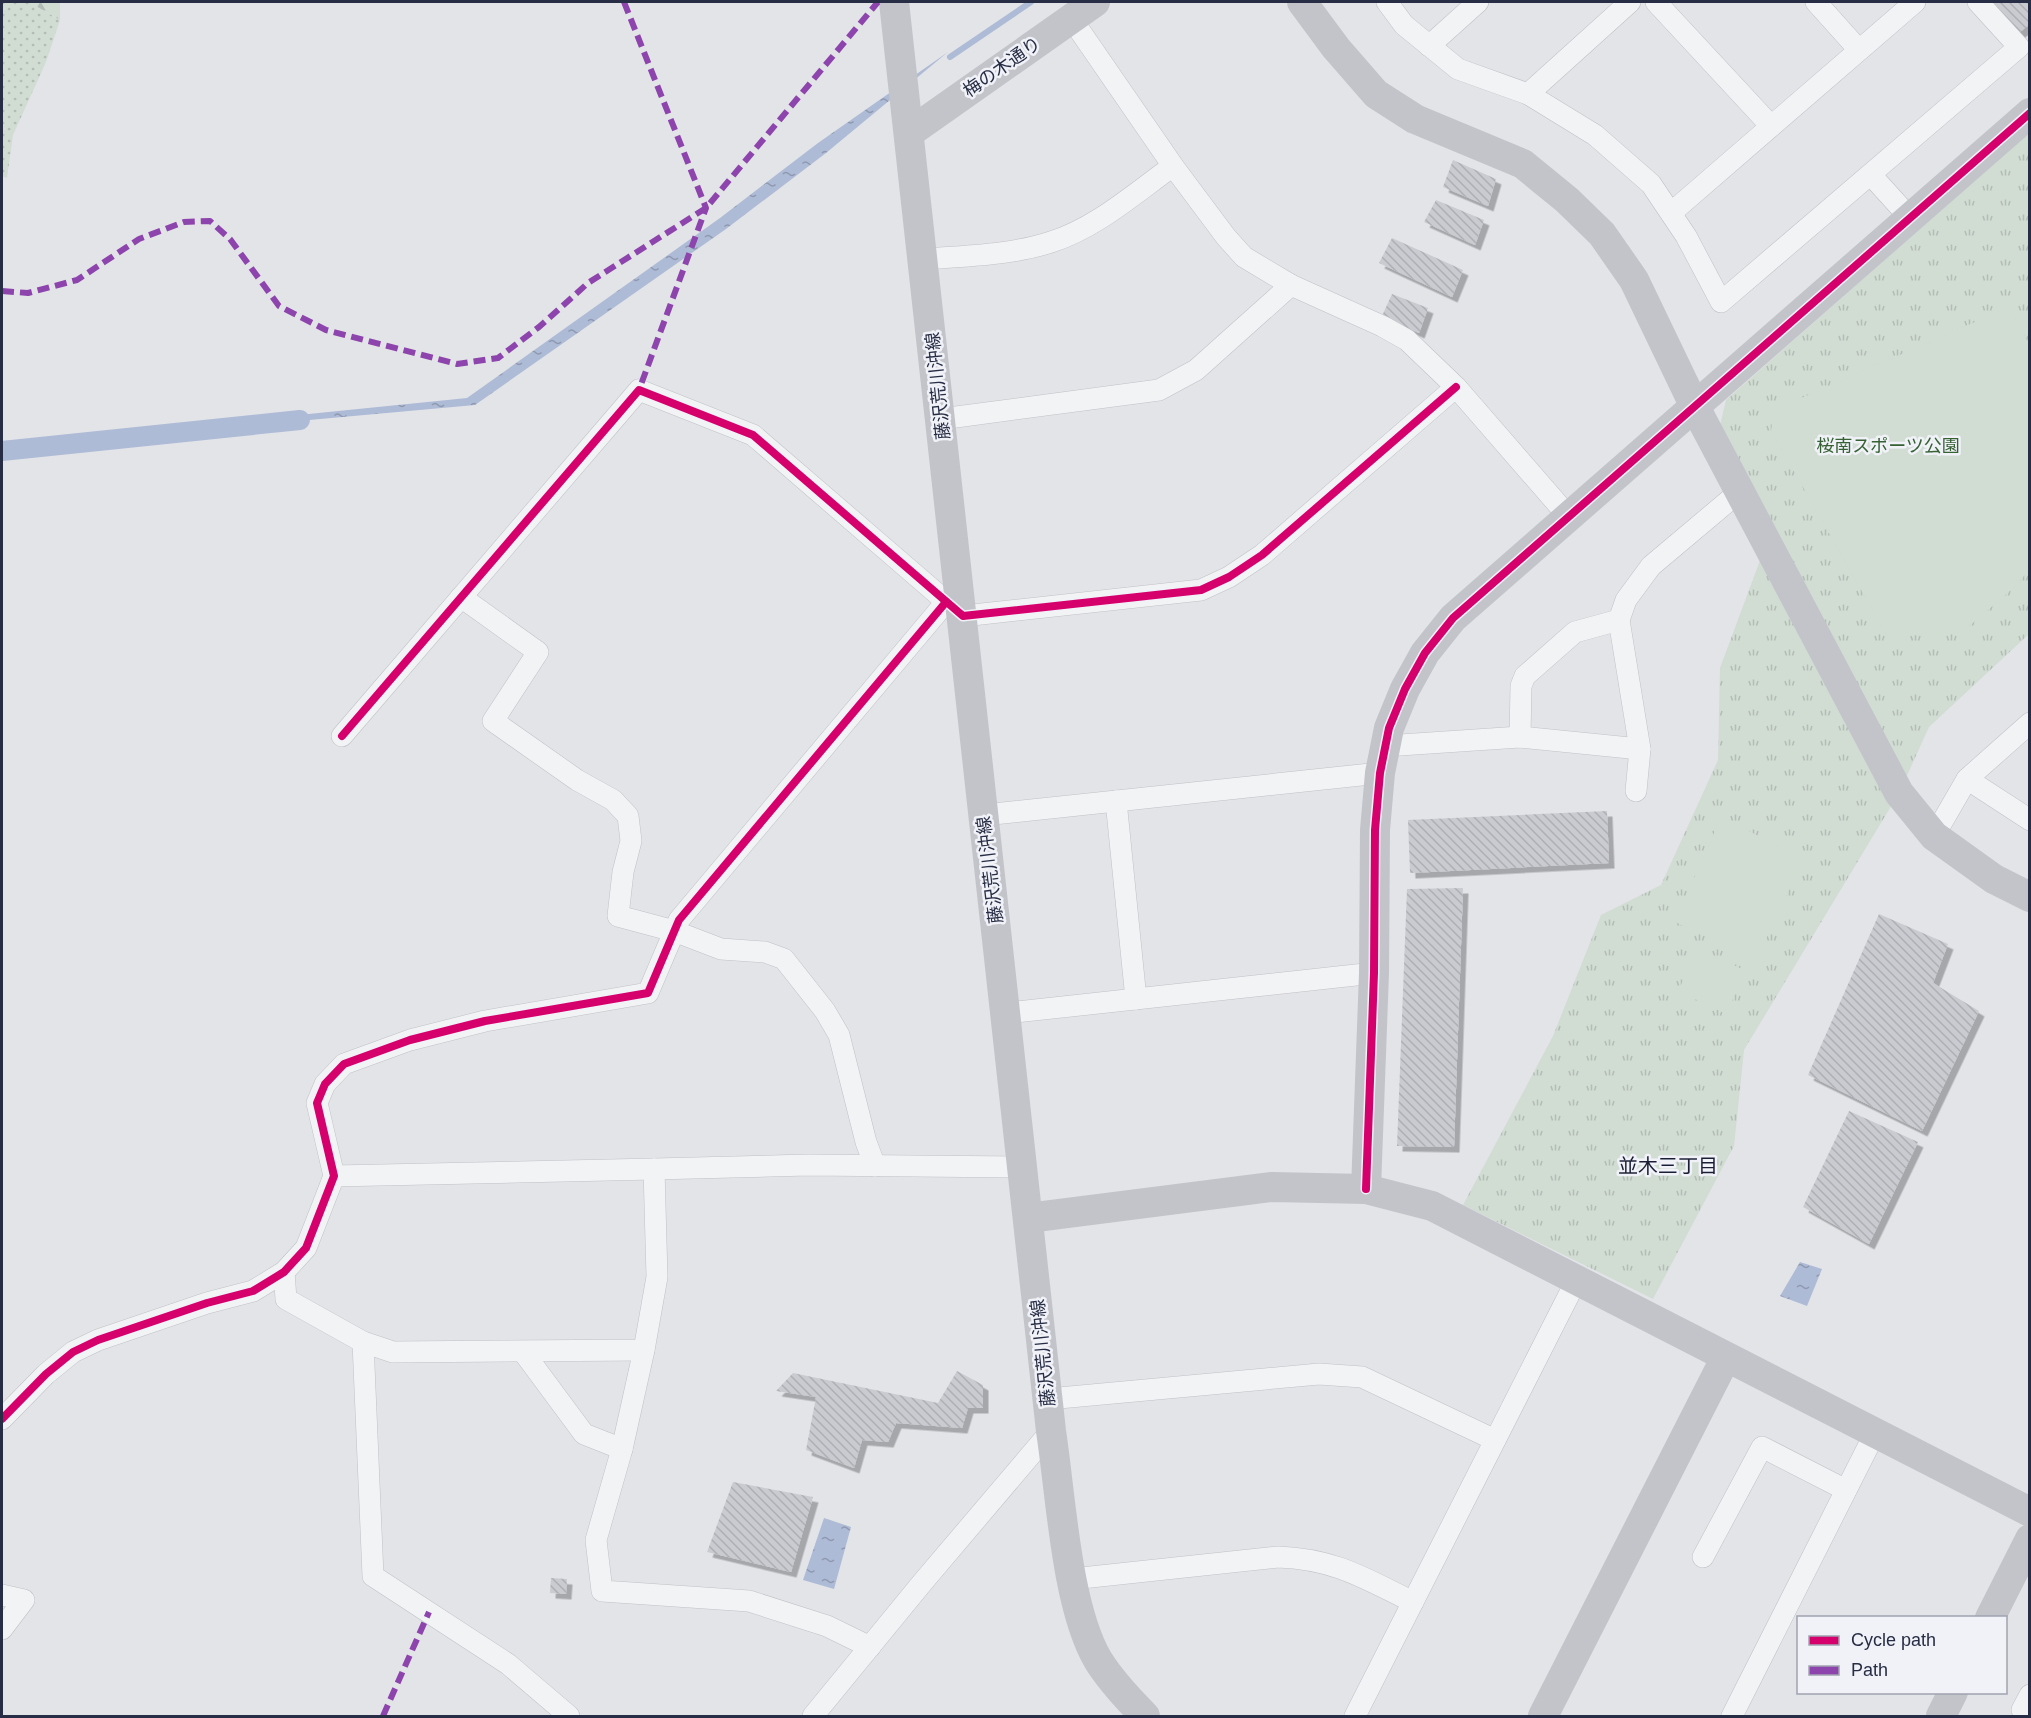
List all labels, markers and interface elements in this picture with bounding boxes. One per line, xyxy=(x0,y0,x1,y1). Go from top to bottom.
street label: 梅の木通り xyxy=(959,33,1045,101)
street label: 藤沢荒川沖線 xyxy=(922,331,954,441)
park label: 桜南スポーツ公園 xyxy=(1816,436,1960,456)
street label: 藤沢荒川沖線 xyxy=(973,815,1007,925)
district label: 並木三丁目 xyxy=(1618,1155,1718,1177)
street label: 藤沢荒川沖線 xyxy=(1027,1298,1059,1408)
legend xyxy=(1797,1616,2007,1694)
text: Cycle path xyxy=(1851,1630,1936,1650)
text: Path xyxy=(1851,1660,1888,1680)

